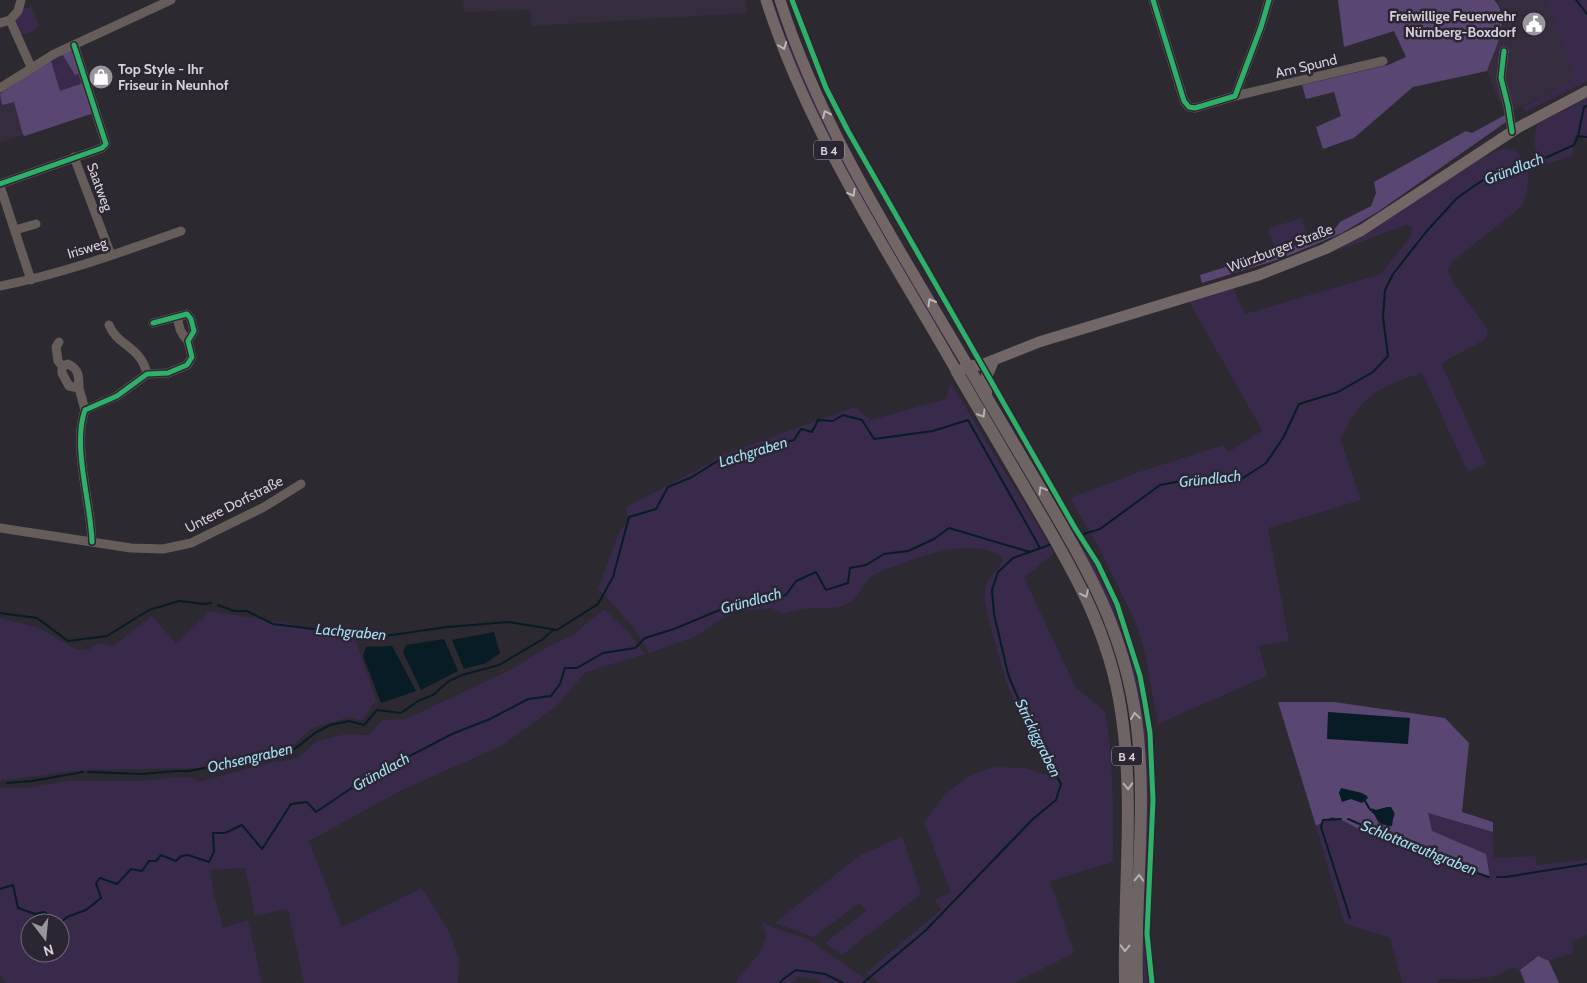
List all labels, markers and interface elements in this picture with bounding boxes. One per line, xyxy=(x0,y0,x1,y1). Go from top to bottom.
place label: Freiwillige Feuerwehr Nürnberg-Boxdorf xyxy=(1389,7,1516,41)
public building icon: Freiwillige Feuerwehr Nürnberg-Boxdorf xyxy=(1521,11,1547,37)
one-way arrow xyxy=(777,41,787,50)
street label: Am Spund xyxy=(1273,50,1339,82)
place label: Top Style - Ihr Friseur in Neunhof xyxy=(118,60,229,94)
shop icon: Top Style - Ihr Friseur in Neunhof xyxy=(88,64,114,90)
one-way arrow xyxy=(822,110,832,119)
road number: B 4 xyxy=(814,140,844,160)
water label: Gründlach xyxy=(1482,149,1546,189)
street label: Saatweg xyxy=(83,160,117,215)
one-way arrow xyxy=(846,187,856,196)
street label: Würzburger Straße xyxy=(1225,220,1335,276)
street label: Irisweg xyxy=(65,233,110,263)
one-way arrow xyxy=(927,298,937,307)
one-way arrow xyxy=(975,409,985,418)
water label: Lachgraben xyxy=(717,433,789,471)
water label: Gründlach xyxy=(1178,467,1242,491)
street label: Untere Dorfstraße xyxy=(182,472,286,536)
one-way arrow xyxy=(1038,486,1048,495)
water label: Gründlach xyxy=(719,584,783,618)
one-way arrow xyxy=(1079,589,1090,598)
water label: Lachgraben xyxy=(315,620,387,644)
water label: Strickiggraben xyxy=(1011,696,1065,780)
one-way arrow xyxy=(1131,711,1141,720)
water label: Ochsengraben xyxy=(206,739,294,777)
road number: B 4 xyxy=(1112,746,1142,766)
water label: Gründlach xyxy=(349,749,413,795)
one-way arrow xyxy=(1123,782,1133,790)
water label: Schlottareuthgraben xyxy=(1359,817,1479,879)
one-way arrow xyxy=(1134,874,1144,882)
north arrow xyxy=(20,913,70,963)
text: N xyxy=(41,940,56,961)
one-way arrow xyxy=(1120,944,1130,952)

